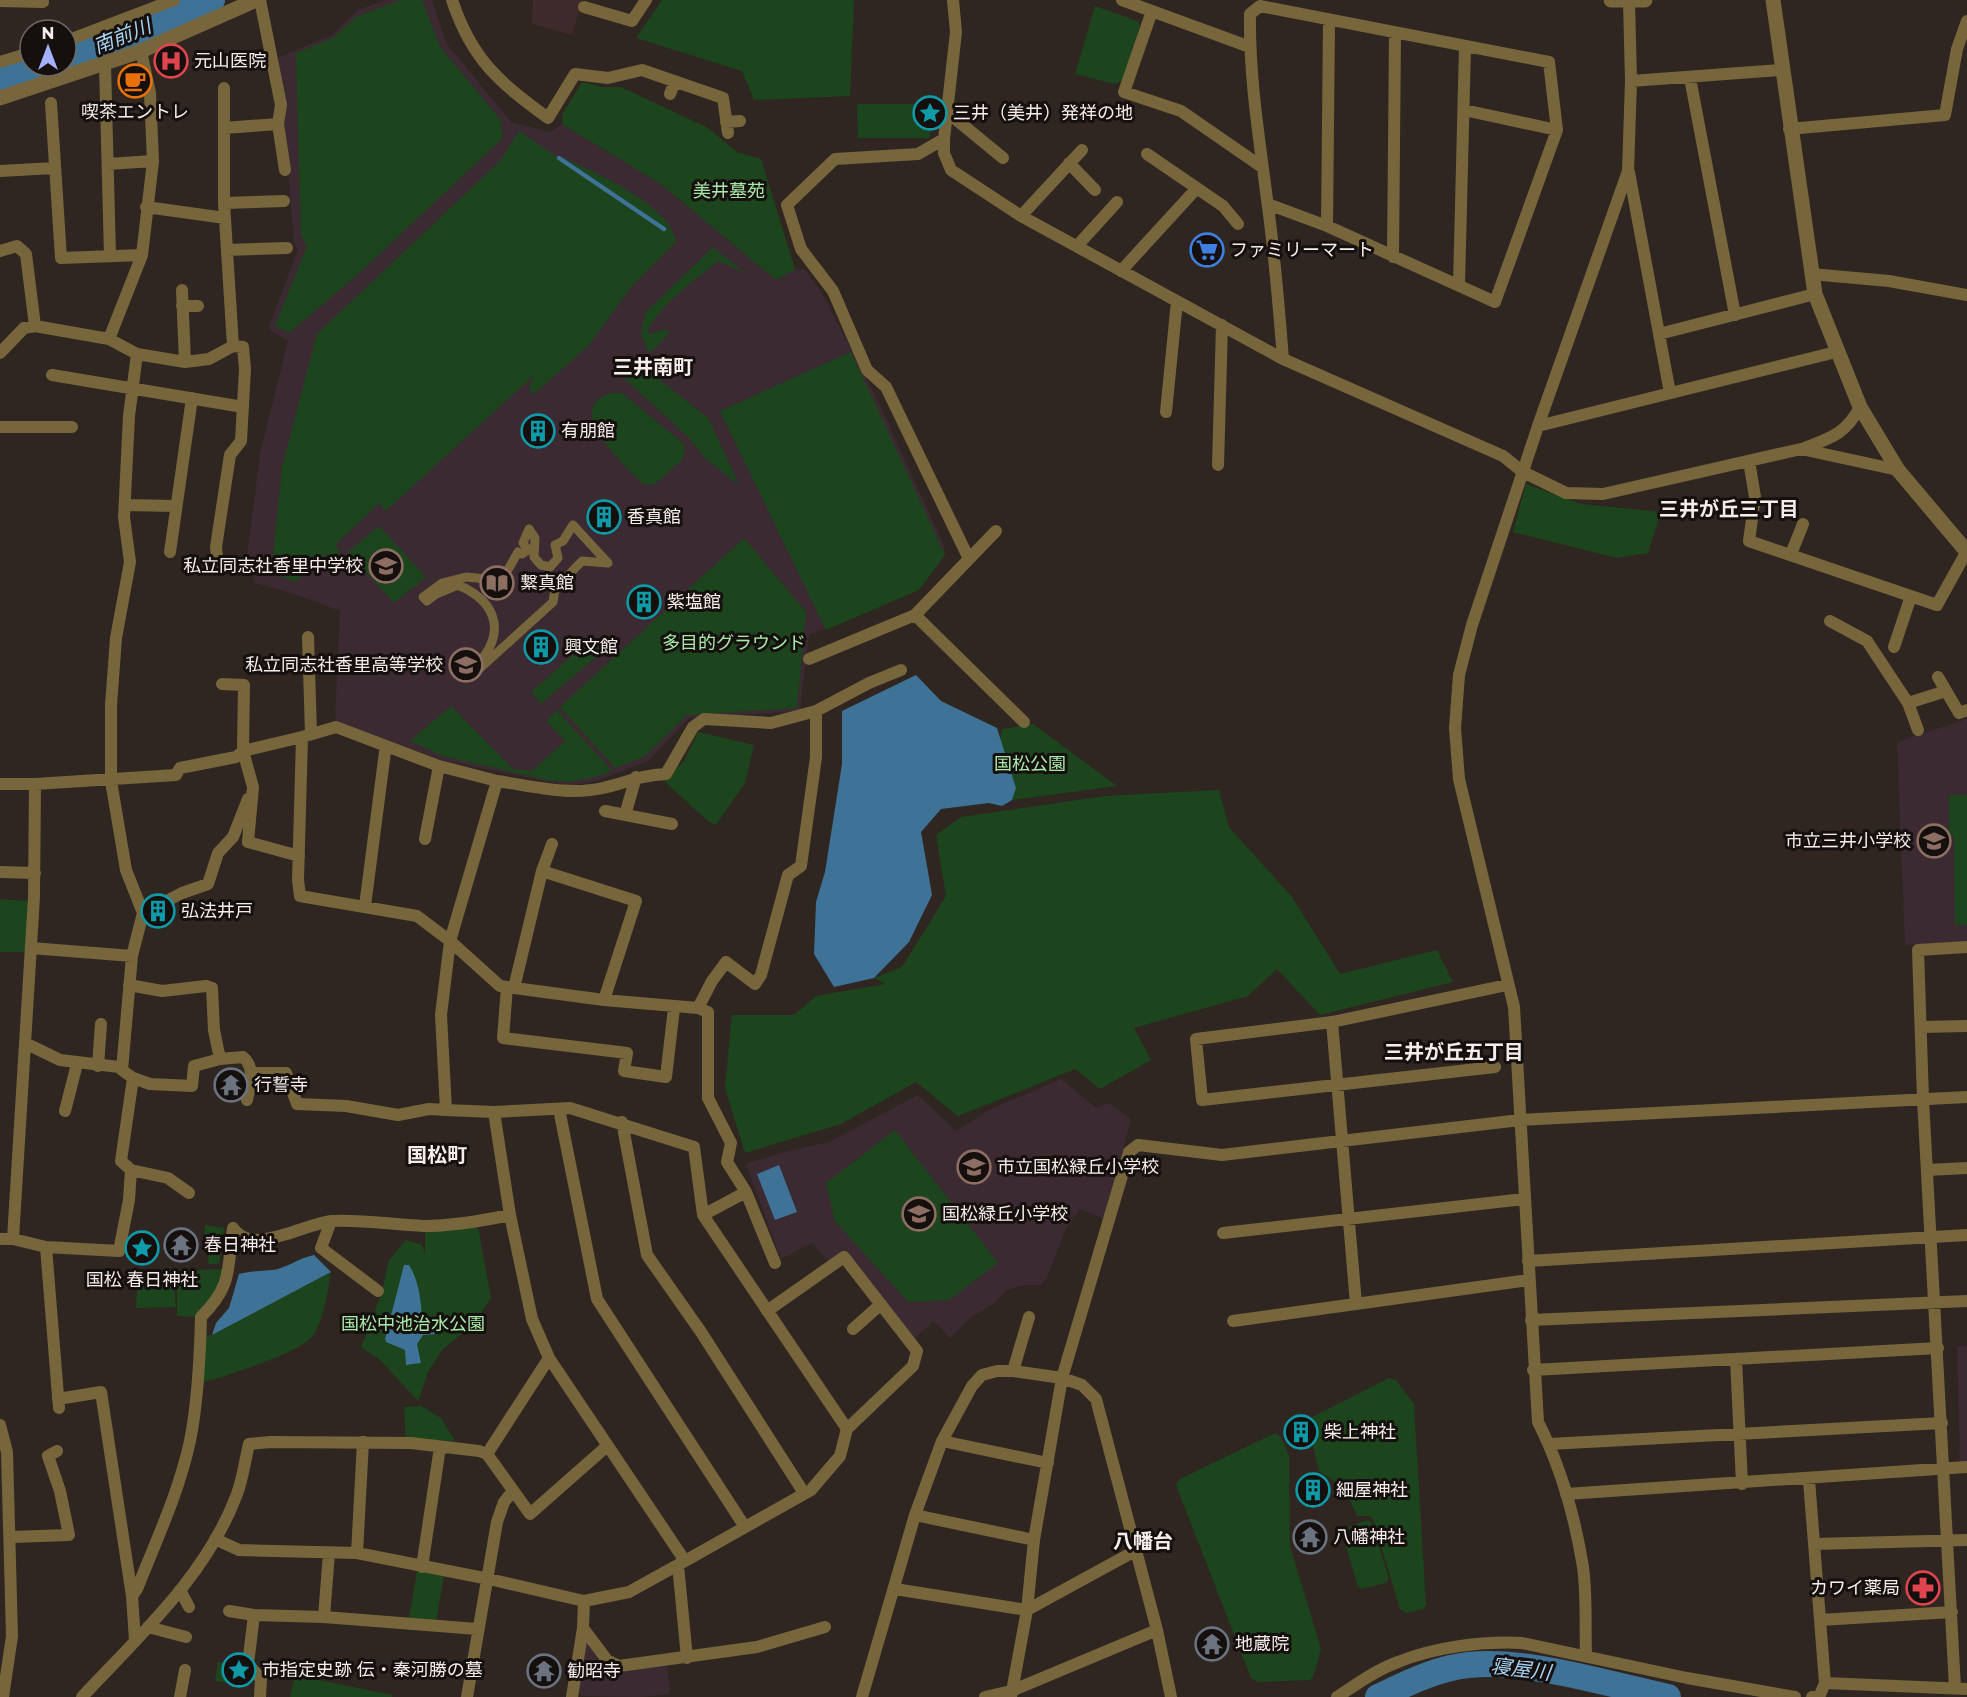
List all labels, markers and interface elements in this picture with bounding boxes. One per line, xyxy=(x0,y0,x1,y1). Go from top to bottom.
water label: 南前川 xyxy=(90,13,156,58)
north arrow xyxy=(18,18,78,78)
text: N xyxy=(42,24,54,43)
hospital icon: 元山医院 xyxy=(153,43,189,79)
place label: 元山医院 xyxy=(194,50,266,72)
cafe icon: 喫茶エントレ xyxy=(117,63,153,99)
place icon: 三井（美井）発祥の地 xyxy=(912,95,948,131)
place label: 喫茶エントレ xyxy=(81,101,189,123)
place label: 三井（美井）発祥の地 xyxy=(953,102,1133,124)
park label: 美井墓苑 xyxy=(693,180,765,202)
supermarket icon: ファミリーマート xyxy=(1189,232,1225,268)
place label: ファミリーマート xyxy=(1230,239,1374,261)
district label: 三井南町 xyxy=(613,355,693,379)
building icon: 有朋館 xyxy=(520,413,556,449)
place label: 有朋館 xyxy=(561,420,615,442)
district label: 三井が丘三丁目 xyxy=(1659,497,1799,521)
building icon: 香真館 xyxy=(586,499,622,535)
place label: 香真館 xyxy=(627,506,681,528)
school or university icon: 私立同志社香里中学校 xyxy=(368,548,404,584)
place label: 私立同志社香里中学校 xyxy=(183,555,363,577)
library icon: 繋真館 xyxy=(479,565,515,601)
place label: 繋真館 xyxy=(520,572,574,594)
building icon: 紫塩館 xyxy=(626,584,662,620)
place label: 紫塩館 xyxy=(667,591,721,613)
building icon: 興文館 xyxy=(523,629,559,665)
park label: 多目的グラウンド xyxy=(662,632,806,654)
place label: 興文館 xyxy=(564,636,618,658)
school or university icon: 私立同志社香里高等学校 xyxy=(448,647,484,683)
place label: 私立同志社香里高等学校 xyxy=(245,654,443,676)
park label: 国松公園 xyxy=(994,753,1066,775)
school or university icon: 市立三井小学校 xyxy=(1916,823,1952,859)
place label: 市立三井小学校 xyxy=(1785,830,1911,852)
building icon: 弘法井戸 xyxy=(140,893,176,929)
place label: 弘法井戸 xyxy=(181,900,253,922)
district label: 三井が丘五丁目 xyxy=(1384,1040,1524,1064)
temple icon: 行誓寺 xyxy=(213,1067,249,1103)
place label: 行誓寺 xyxy=(254,1074,308,1096)
district label: 国松町 xyxy=(407,1143,467,1167)
school or university icon: 市立国松緑丘小学校 xyxy=(956,1149,992,1185)
place label: 市立国松緑丘小学校 xyxy=(997,1156,1159,1178)
school or university icon: 国松緑丘小学校 xyxy=(901,1196,937,1232)
place label: 国松緑丘小学校 xyxy=(942,1203,1068,1225)
temple icon: 春日神社 xyxy=(163,1227,199,1263)
place icon: 国松 春日神社 xyxy=(124,1230,160,1266)
place label: 春日神社 xyxy=(204,1234,276,1256)
place label: 国松 春日神社 xyxy=(86,1269,198,1291)
park label: 国松中池治水公園 xyxy=(341,1313,485,1335)
building icon: 柴上神社 xyxy=(1283,1414,1319,1450)
place label: 柴上神社 xyxy=(1324,1421,1396,1443)
building icon: 細屋神社 xyxy=(1295,1472,1331,1508)
place label: 細屋神社 xyxy=(1336,1479,1408,1501)
temple icon: 八幡神社 xyxy=(1292,1519,1328,1555)
place label: 八幡神社 xyxy=(1333,1526,1405,1548)
district label: 八幡台 xyxy=(1113,1529,1173,1553)
pharmacy icon: カワイ薬局 xyxy=(1905,1570,1941,1606)
place label: カワイ薬局 xyxy=(1810,1577,1900,1599)
temple icon: 地蔵院 xyxy=(1194,1626,1230,1662)
place label: 地蔵院 xyxy=(1235,1633,1289,1655)
place icon: 市指定史跡 伝・秦河勝の墓 xyxy=(221,1652,257,1688)
temple icon: 勧昭寺 xyxy=(526,1653,562,1689)
water label: 寝屋川 xyxy=(1490,1653,1554,1685)
place label: 市指定史跡 伝・秦河勝の墓 xyxy=(262,1659,483,1681)
place label: 勧昭寺 xyxy=(567,1660,621,1682)

